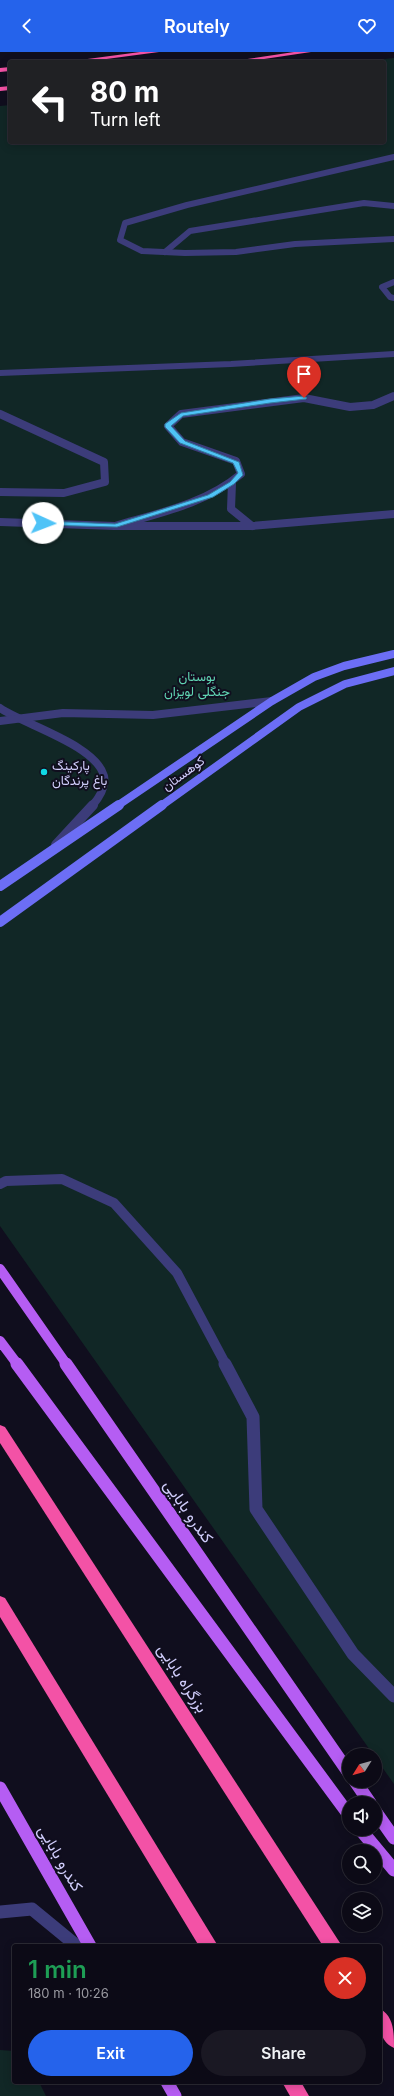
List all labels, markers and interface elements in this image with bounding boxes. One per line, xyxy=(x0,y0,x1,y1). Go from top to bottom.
icon: back xyxy=(16,15,38,37)
icon: heart xyxy=(356,15,378,37)
text: Routely xyxy=(164,16,230,37)
text: 80 m xyxy=(90,75,159,109)
icon: left xyxy=(24,76,76,128)
text: Turn left xyxy=(90,109,160,130)
pin xyxy=(287,357,321,398)
icon: arrive xyxy=(293,363,315,385)
position arrow xyxy=(22,502,64,544)
park label: بوستان جنگلی لویزان xyxy=(164,668,230,700)
street label: کوهستان xyxy=(159,752,208,795)
place label: پارکینگ باغ پرندگان xyxy=(52,757,108,790)
marker: پارکینگ باغ پرندگان xyxy=(39,767,49,777)
street label: کندرو بابایی xyxy=(159,1475,218,1547)
street label: بزرگراه بابایی xyxy=(153,1640,213,1717)
north arrow xyxy=(342,1748,382,1788)
map controls xyxy=(342,1748,382,1932)
button: sound xyxy=(342,1796,382,1836)
street label: کندرو بابایی xyxy=(33,1821,88,1895)
button: search xyxy=(342,1844,382,1884)
button: layers xyxy=(342,1892,382,1932)
text: 1 min xyxy=(28,1955,87,1984)
button: close xyxy=(324,1957,366,1999)
text: 180 m · 10:26 xyxy=(28,1985,109,2001)
button: Exit xyxy=(28,2030,193,2076)
button: Share xyxy=(201,2030,366,2076)

